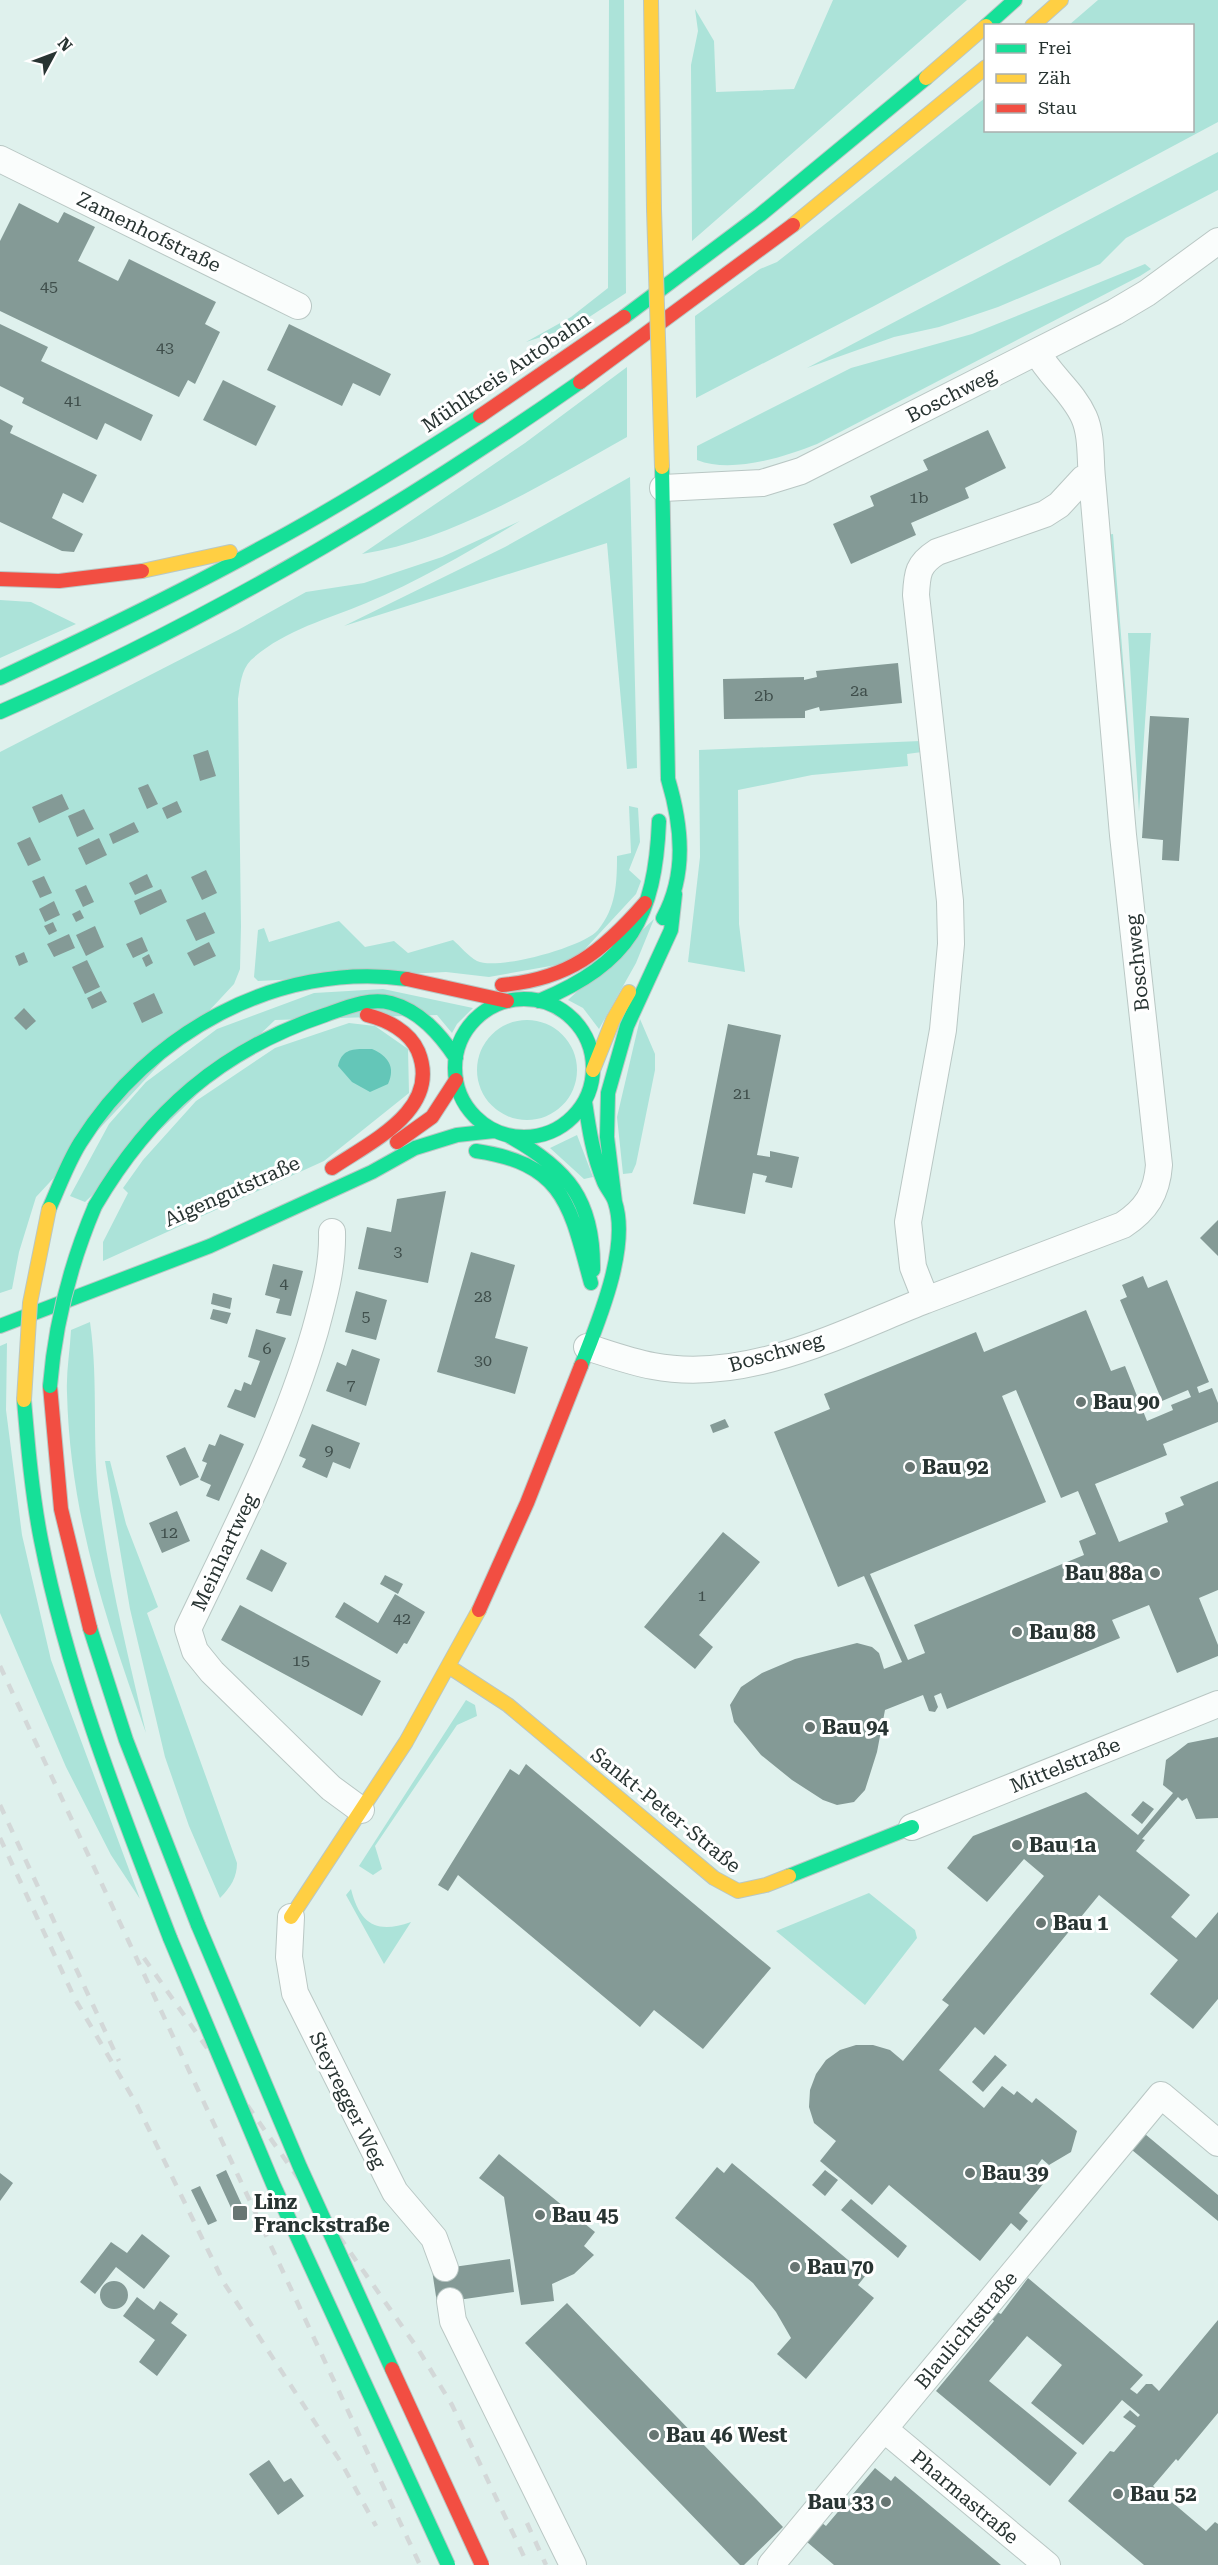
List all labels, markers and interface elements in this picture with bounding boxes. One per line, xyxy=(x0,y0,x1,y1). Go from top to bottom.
north arrow xyxy=(24,24,84,84)
legend xyxy=(984,24,1194,132)
text: N xyxy=(54,34,76,55)
text: Frei xyxy=(1038,37,1072,58)
text: Zäh xyxy=(1038,67,1071,88)
text: Stau xyxy=(1038,97,1077,118)
street label: Zamenhofstraße xyxy=(73,187,225,277)
house number: 45 xyxy=(40,277,58,296)
street label: Mühlkreis Autobahn xyxy=(417,307,595,437)
house number: 43 xyxy=(156,338,174,357)
street label: Boschweg xyxy=(902,362,1000,428)
house number: 41 xyxy=(64,391,82,410)
house number: 1b xyxy=(909,488,929,507)
house number: 2a xyxy=(850,681,868,700)
house number: 2b xyxy=(754,686,774,705)
street label: Boschweg xyxy=(1120,913,1154,1013)
house number: 21 xyxy=(733,1084,751,1103)
street label: Aigengutstraße xyxy=(161,1150,303,1232)
house number: 3 xyxy=(394,1242,403,1261)
house number: 4 xyxy=(280,1274,289,1293)
house number: 28 xyxy=(474,1287,492,1306)
house number: 5 xyxy=(362,1307,371,1326)
street label: Boschweg xyxy=(726,1327,827,1377)
house number: 6 xyxy=(263,1339,272,1358)
house number: 30 xyxy=(474,1351,492,1370)
house number: 7 xyxy=(347,1375,356,1394)
place label: Bau 90 xyxy=(1093,1390,1160,1414)
marker: Bau 90 xyxy=(1074,1395,1088,1409)
house number: 9 xyxy=(325,1441,334,1460)
place label: Bau 92 xyxy=(922,1455,989,1479)
marker: Bau 92 xyxy=(903,1460,917,1474)
street label: Meinhartweg xyxy=(186,1489,262,1615)
house number: 12 xyxy=(160,1523,178,1542)
place label: Bau 88a xyxy=(1065,1561,1143,1585)
marker: Bau 88a xyxy=(1148,1566,1162,1580)
house number: 1 xyxy=(698,1586,707,1605)
house number: 42 xyxy=(393,1609,411,1628)
place label: Bau 88 xyxy=(1029,1620,1096,1644)
marker: Bau 88 xyxy=(1010,1625,1024,1639)
house number: 15 xyxy=(292,1651,310,1670)
place label: Bau 94 xyxy=(822,1715,889,1739)
marker: Bau 94 xyxy=(803,1720,817,1734)
street label: Mittelstraße xyxy=(1006,1732,1124,1798)
street label: Sankt-Peter-Straße xyxy=(586,1742,746,1878)
place label: Bau 1a xyxy=(1029,1833,1096,1857)
marker: Bau 1a xyxy=(1010,1838,1024,1852)
place label: Bau 1 xyxy=(1053,1911,1108,1935)
marker: Bau 1 xyxy=(1034,1916,1048,1930)
street label: Steyregger Weg xyxy=(304,2028,392,2173)
place label: Bau 39 xyxy=(982,2161,1049,2185)
marker: Bau 39 xyxy=(963,2166,977,2180)
place label: Linz Franckstraße xyxy=(254,2190,390,2237)
place label: Bau 45 xyxy=(552,2203,619,2227)
marker: Linz Franckstraße xyxy=(231,2204,249,2222)
marker: Bau 45 xyxy=(533,2208,547,2222)
place label: Bau 70 xyxy=(807,2255,874,2279)
marker: Bau 70 xyxy=(788,2260,802,2274)
street label: Blaulichtstraße xyxy=(910,2266,1022,2394)
place label: Bau 46 West xyxy=(666,2423,787,2447)
marker: Bau 46 West xyxy=(647,2428,661,2442)
street label: Pharmastraße xyxy=(906,2445,1024,2549)
place label: Bau 52 xyxy=(1130,2482,1197,2506)
marker: Bau 52 xyxy=(1111,2487,1125,2501)
place label: Bau 33 xyxy=(807,2490,874,2514)
marker: Bau 33 xyxy=(879,2495,893,2509)

